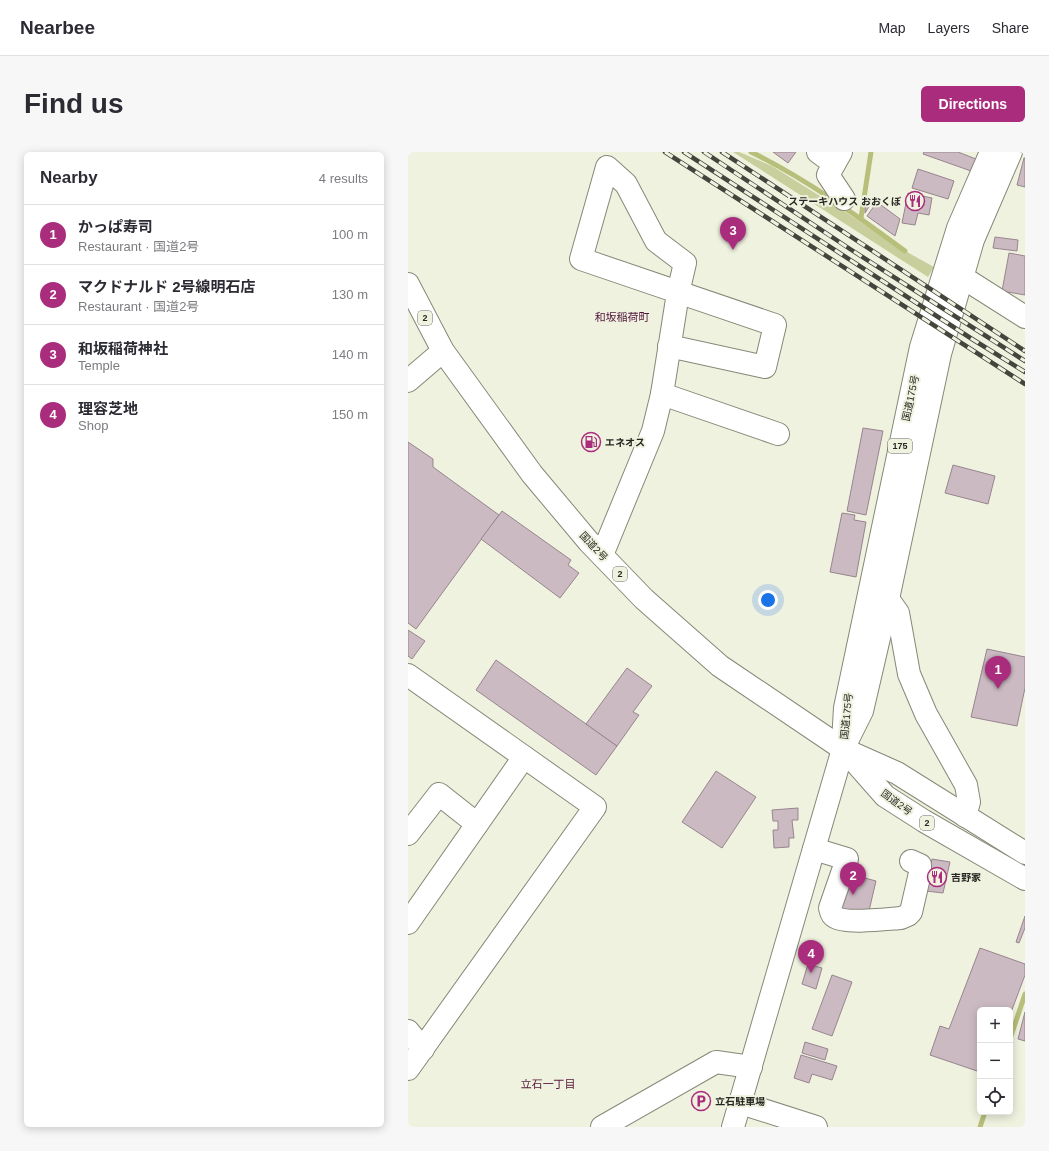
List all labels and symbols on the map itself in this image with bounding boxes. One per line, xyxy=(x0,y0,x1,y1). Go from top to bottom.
restaurant icon: ステーキハウス おおくぼ xyxy=(904,190,926,212)
place label: ステーキハウス おおくぼ xyxy=(788,196,901,207)
pin: 3 xyxy=(720,217,746,250)
road number: 2 xyxy=(418,311,432,325)
district label: 和坂稲荷町 xyxy=(595,311,650,323)
street label: 国道175号 xyxy=(900,374,921,422)
fuel station icon: エネオス xyxy=(580,431,602,453)
place label: エネオス xyxy=(605,437,645,448)
road number: 175 xyxy=(888,439,912,453)
street label: 国道2号 xyxy=(577,530,610,563)
road number: 2 xyxy=(613,567,627,581)
your location xyxy=(758,590,778,610)
pin: 1 xyxy=(985,656,1011,689)
street label: 国道175号 xyxy=(839,692,854,740)
street label: 国道2号 xyxy=(879,788,914,817)
road number: 2 xyxy=(920,816,934,830)
pin: 2 xyxy=(840,862,866,895)
restaurant icon: 吉野家 xyxy=(926,866,948,888)
place label: 吉野家 xyxy=(951,872,981,883)
pin: 4 xyxy=(798,940,824,973)
district label: 立石一丁目 xyxy=(521,1078,576,1090)
parking icon: 立石駐車場 xyxy=(690,1090,712,1112)
place label: 立石駐車場 xyxy=(715,1096,765,1107)

